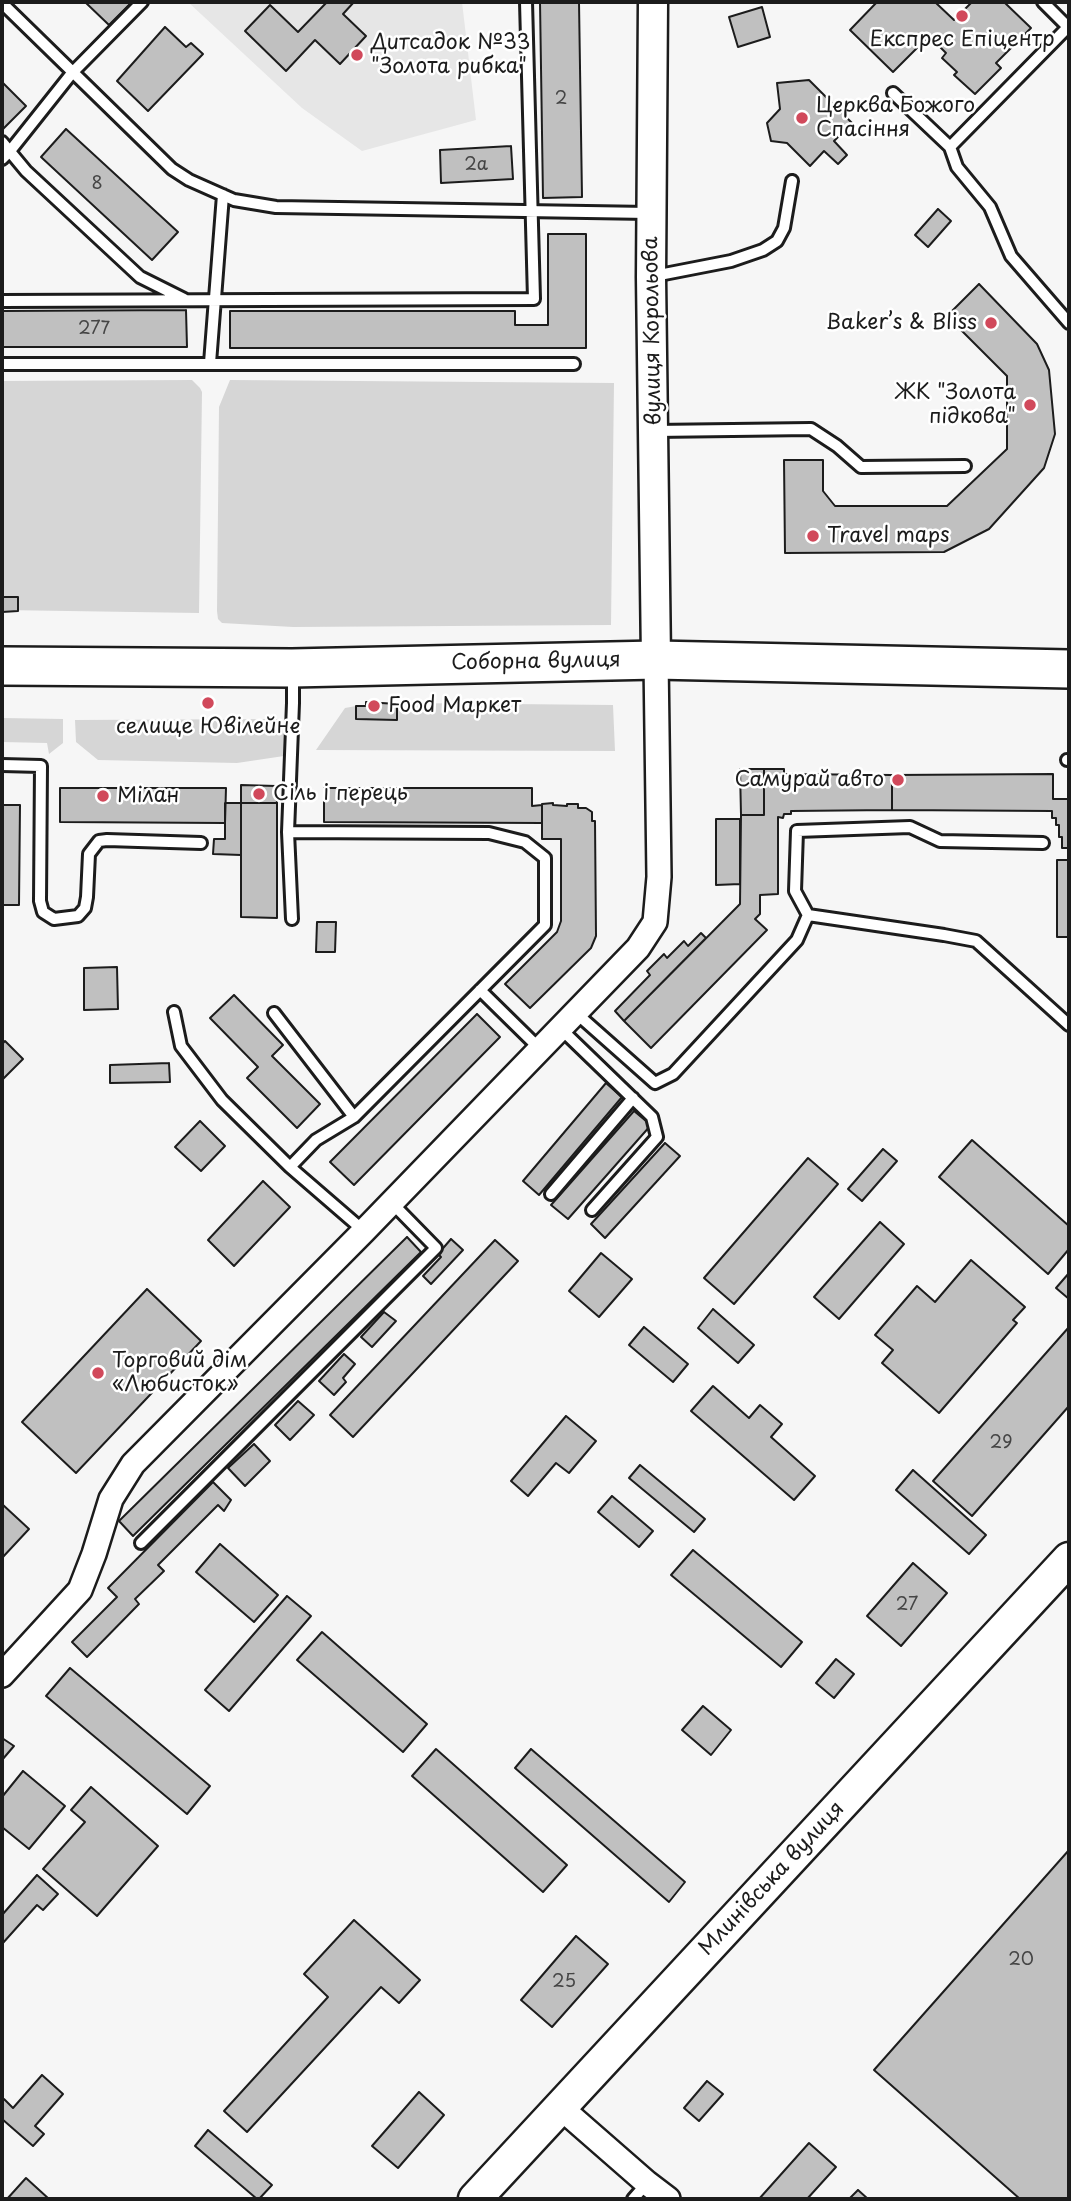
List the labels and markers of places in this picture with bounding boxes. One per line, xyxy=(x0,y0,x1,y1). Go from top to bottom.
marker: Експрес Епіцентр xyxy=(954,8,970,24)
place label: Експрес Епіцентр xyxy=(869,27,1055,53)
place label: Дитсадок №33 "Золота рибка" xyxy=(371,30,530,80)
marker: Дитсадок №33 "Золота рибка" xyxy=(349,47,365,63)
place label: Церква Божого Спасіння xyxy=(816,93,975,143)
marker: Церква Божого Спасіння xyxy=(794,110,810,126)
place label: Bakerʼs & Bliss xyxy=(826,310,977,336)
marker: Bakerʼs & Bliss xyxy=(983,315,999,331)
place label: ЖК "Золота підкова" xyxy=(895,380,1016,430)
marker: ЖК "Золота підкова" xyxy=(1022,397,1038,413)
place label: Travel maps xyxy=(827,523,950,549)
marker: Travel maps xyxy=(805,528,821,544)
place label: Food Маркет xyxy=(388,693,521,719)
marker: селище Ювілейне xyxy=(200,695,216,711)
marker: Food Маркет xyxy=(366,698,382,714)
place label: селище Ювілейне xyxy=(116,714,300,740)
place label: Самурай авто xyxy=(734,767,884,793)
marker: Самурай авто xyxy=(890,772,906,788)
place label: Сіль і перець xyxy=(273,781,408,807)
place label: Мілан xyxy=(117,783,179,809)
marker: Сіль і перець xyxy=(251,786,267,802)
marker: Мілан xyxy=(95,788,111,804)
place label: Торговий дім «Любисток» xyxy=(112,1348,247,1398)
marker: Торговий дім «Любисток» xyxy=(90,1365,106,1381)

